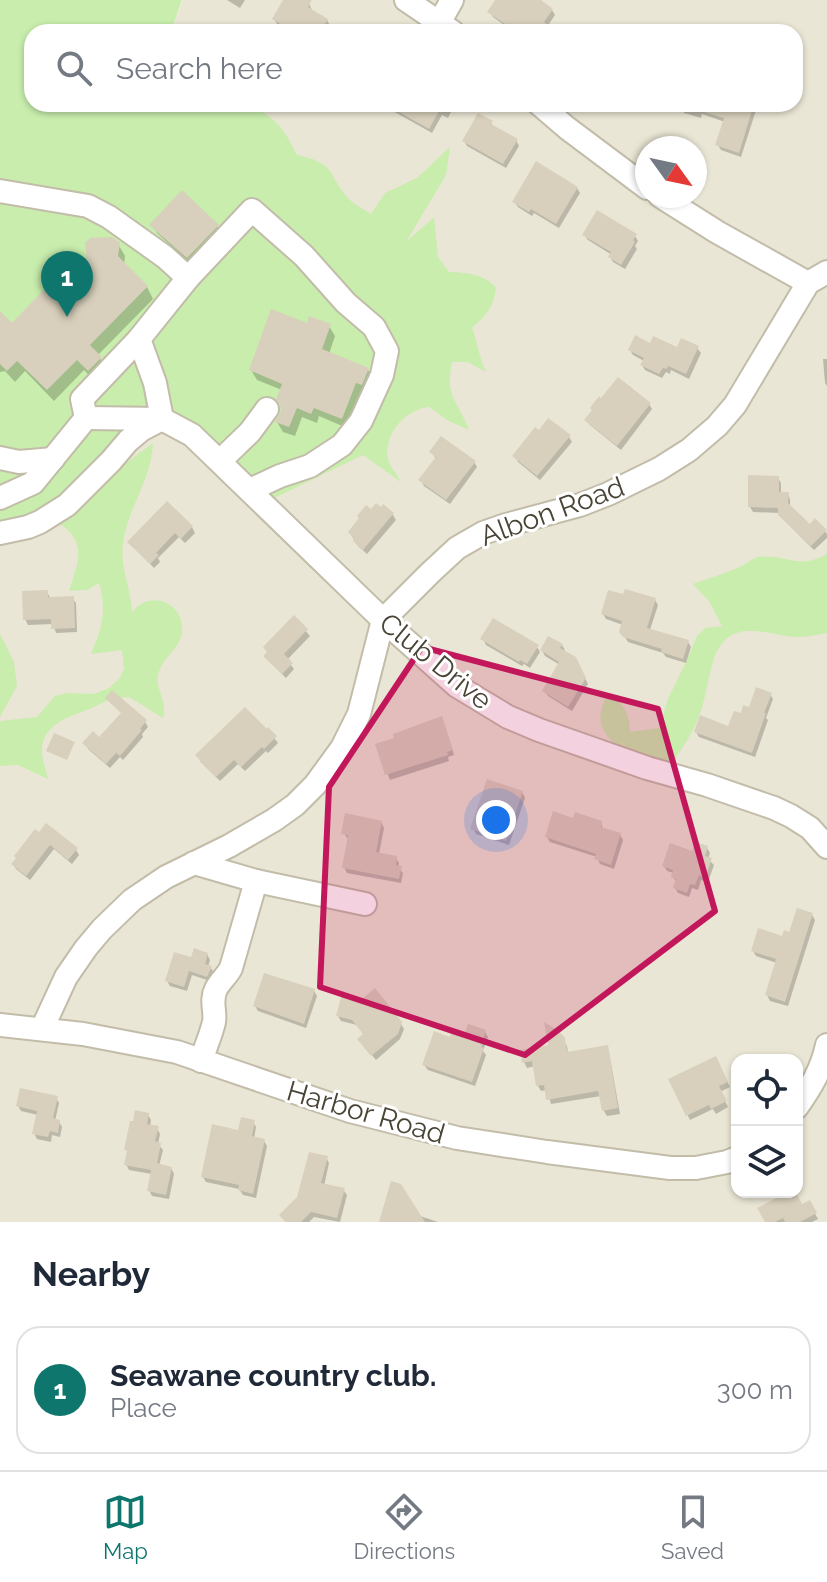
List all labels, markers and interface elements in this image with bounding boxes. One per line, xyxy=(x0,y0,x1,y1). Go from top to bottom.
search box xyxy=(24,24,803,112)
icon: search xyxy=(52,46,96,90)
text: Search here xyxy=(116,51,283,86)
north arrow xyxy=(635,136,707,208)
pin: 1 xyxy=(41,251,93,317)
street label: Albon Road xyxy=(476,470,629,553)
street label: Club Drive xyxy=(373,606,498,717)
your location xyxy=(476,800,516,840)
map controls xyxy=(731,1054,803,1198)
button: locate xyxy=(731,1054,803,1126)
street label: Harbor Road xyxy=(283,1074,449,1151)
button: layers xyxy=(731,1126,803,1198)
text: Nearby xyxy=(32,1254,150,1294)
text: Seawane country club. xyxy=(110,1358,437,1393)
text: 1 xyxy=(54,1375,66,1405)
text: 300 m xyxy=(717,1375,793,1405)
text: Place xyxy=(110,1393,177,1423)
tab: Map xyxy=(103,1490,148,1564)
tab: Directions xyxy=(354,1490,455,1564)
tab: Saved xyxy=(661,1490,724,1564)

